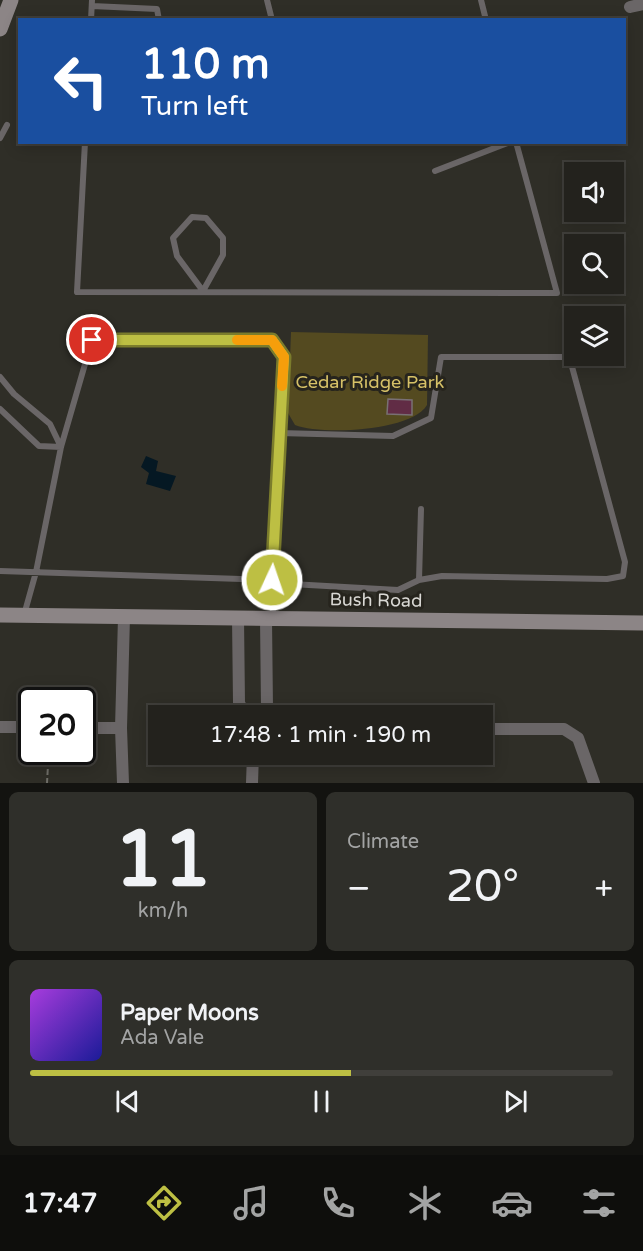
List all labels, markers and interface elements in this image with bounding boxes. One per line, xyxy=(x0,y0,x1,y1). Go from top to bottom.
text: 110 m xyxy=(141,39,270,90)
icon: left xyxy=(42,42,120,120)
text: Turn left xyxy=(141,90,248,123)
map controls xyxy=(564,162,624,366)
button: sound xyxy=(564,162,624,222)
button: search xyxy=(564,234,624,294)
button: layers xyxy=(564,306,624,366)
pin xyxy=(66,314,117,365)
icon: arrive xyxy=(75,323,108,356)
park label: Cedar Ridge Park xyxy=(296,371,445,393)
position arrow xyxy=(240,548,304,612)
street label: Bush Road xyxy=(329,588,423,612)
speed limit sign: 20 xyxy=(18,687,96,765)
text: 17:48 · 1 min · 190 m xyxy=(210,722,431,748)
text: 11 xyxy=(114,813,212,907)
text: Climate xyxy=(347,830,419,854)
text: 20° xyxy=(446,860,519,914)
text: − xyxy=(347,869,371,908)
text: + xyxy=(594,869,613,908)
text: km/h xyxy=(138,899,188,923)
text: Paper Moons xyxy=(120,1000,259,1026)
text: Ada Vale xyxy=(120,1026,204,1050)
icon: previous xyxy=(111,1085,144,1118)
icon: pause xyxy=(305,1085,338,1118)
icon: next xyxy=(499,1085,532,1118)
icon: directions xyxy=(143,1182,185,1224)
icon: music xyxy=(230,1182,272,1224)
icon: phone xyxy=(317,1182,359,1224)
icon: climate xyxy=(404,1182,446,1224)
icon: car xyxy=(491,1182,533,1224)
icon: filters xyxy=(578,1182,620,1224)
text: 17:47 xyxy=(23,1187,97,1220)

